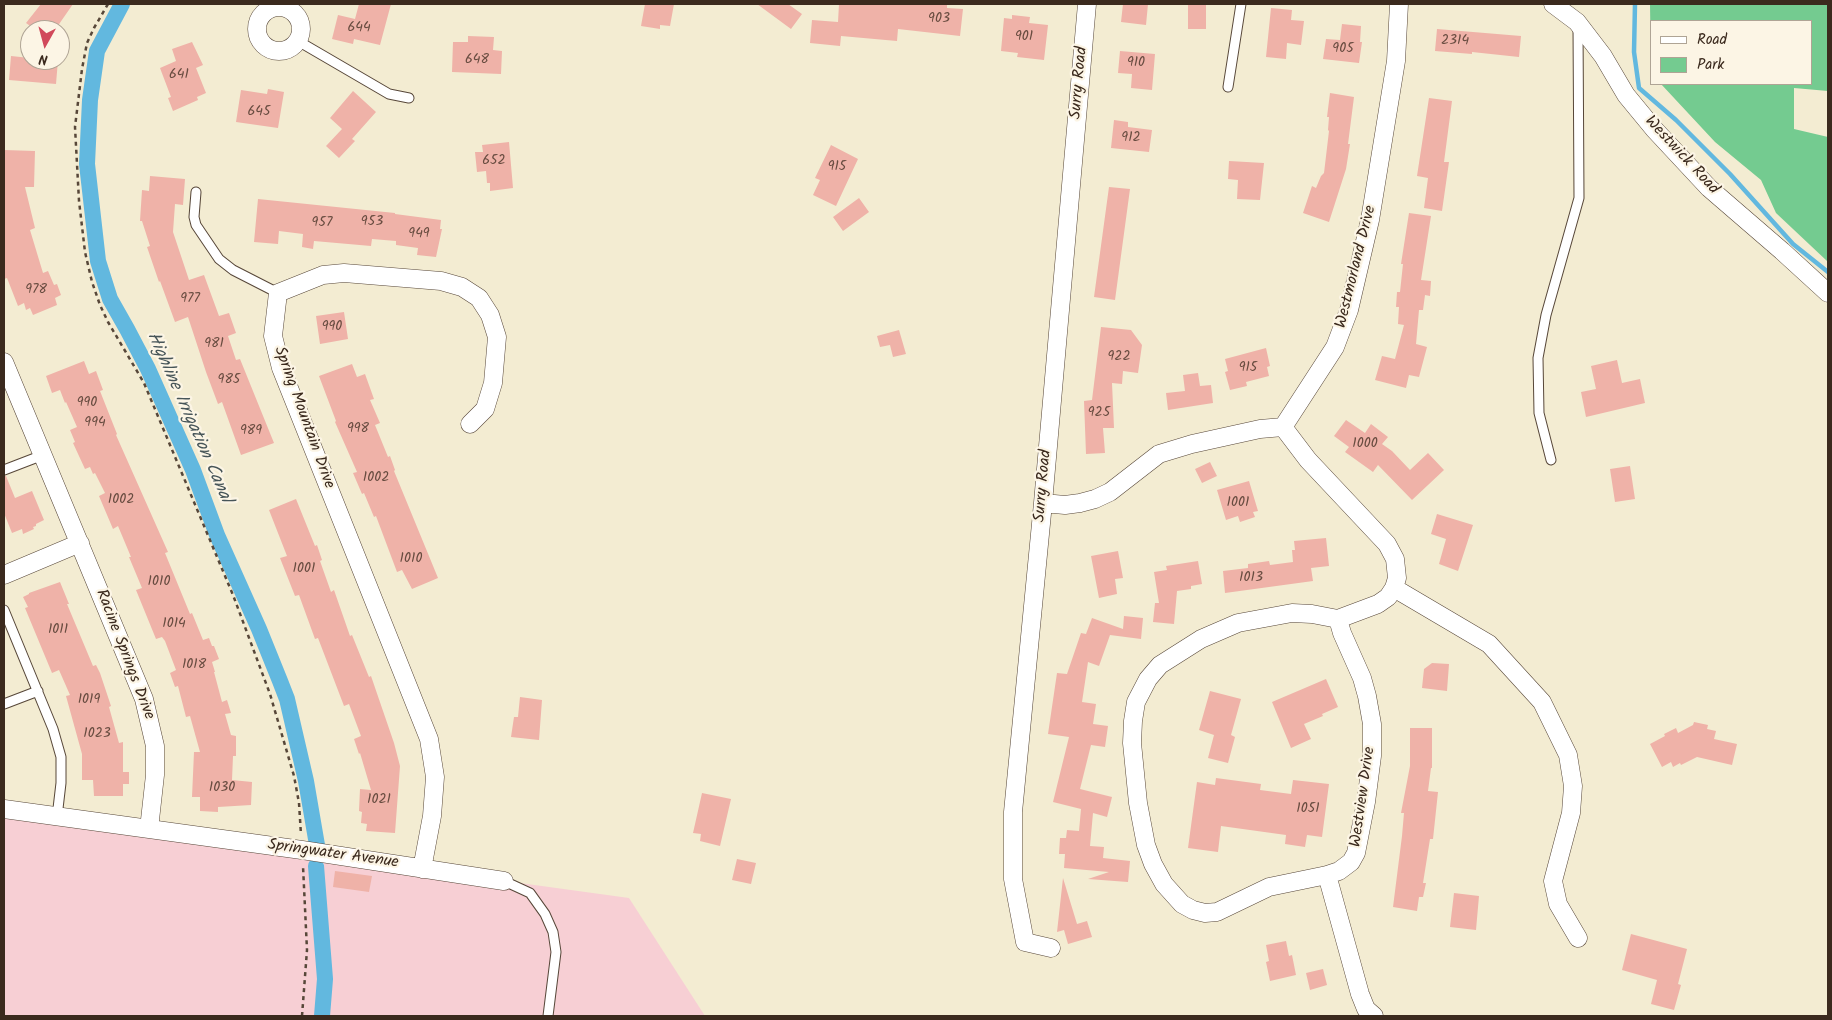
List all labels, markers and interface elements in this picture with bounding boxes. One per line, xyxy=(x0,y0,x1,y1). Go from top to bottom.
house number: 903 xyxy=(928,12,950,28)
north arrow xyxy=(20,20,70,70)
legend xyxy=(1650,20,1812,85)
house number: 644 xyxy=(347,21,371,37)
text: Road xyxy=(1697,28,1727,52)
house number: 901 xyxy=(1015,30,1033,46)
house number: 2314 xyxy=(1441,34,1469,50)
house number: 905 xyxy=(1332,42,1354,58)
street label: Surry Road xyxy=(1067,46,1093,120)
text: N xyxy=(38,47,49,70)
house number: 648 xyxy=(465,53,489,69)
text: Park xyxy=(1697,53,1724,77)
house number: 910 xyxy=(1127,56,1145,72)
house number: 641 xyxy=(169,68,189,84)
house number: 645 xyxy=(247,105,271,121)
street label: Westwick Road xyxy=(1640,113,1722,199)
house number: 912 xyxy=(1121,131,1141,147)
house number: 652 xyxy=(482,154,506,170)
house number: 915 xyxy=(828,160,846,176)
street label: Westmorland Drive xyxy=(1332,204,1382,330)
house number: 953 xyxy=(361,215,383,231)
house number: 957 xyxy=(312,216,332,232)
house number: 949 xyxy=(408,227,430,243)
house number: 978 xyxy=(25,283,47,299)
house number: 977 xyxy=(180,292,200,308)
house number: 990 xyxy=(322,320,342,336)
water label: Highline Irrigation Canal xyxy=(141,329,235,507)
house number: 981 xyxy=(204,337,224,353)
street label: Spring Mountain Drive xyxy=(268,344,338,492)
house number: 922 xyxy=(1107,350,1131,366)
house number: 915 xyxy=(1239,361,1257,377)
house number: 985 xyxy=(218,373,240,389)
house number: 990 xyxy=(77,396,97,412)
house number: 925 xyxy=(1088,406,1110,422)
house number: 994 xyxy=(84,416,106,432)
house number: 998 xyxy=(347,422,369,438)
house number: 989 xyxy=(240,424,262,440)
house number: 1000 xyxy=(1352,437,1378,453)
street label: Surry Road xyxy=(1031,449,1057,523)
house number: 1002 xyxy=(363,471,389,487)
house number: 1002 xyxy=(108,493,134,509)
house number: 1001 xyxy=(1227,496,1249,512)
house number: 1010 xyxy=(400,552,422,568)
house number: 1001 xyxy=(293,562,315,578)
house number: 1013 xyxy=(1239,571,1263,587)
house number: 1010 xyxy=(148,575,170,591)
street label: Racine Springs Drive xyxy=(90,587,158,723)
house number: 1014 xyxy=(162,617,186,633)
house number: 1011 xyxy=(48,623,68,639)
house number: 1018 xyxy=(182,658,206,674)
house number: 1019 xyxy=(78,693,100,709)
house number: 1023 xyxy=(83,727,111,743)
street label: Westview Drive xyxy=(1347,746,1381,848)
house number: 1030 xyxy=(209,781,235,797)
house number: 1021 xyxy=(367,793,391,809)
house number: 1051 xyxy=(1296,802,1320,818)
street label: Springwater Avenue xyxy=(266,836,400,874)

